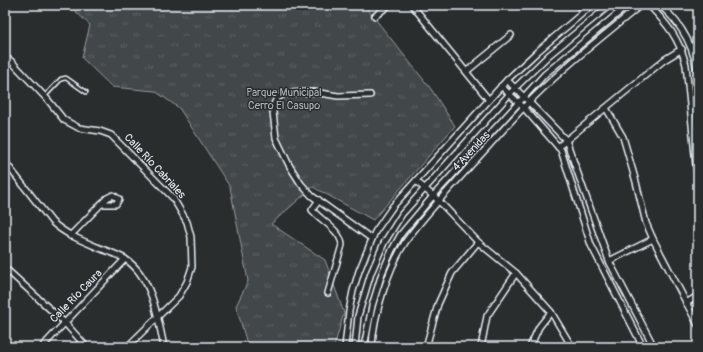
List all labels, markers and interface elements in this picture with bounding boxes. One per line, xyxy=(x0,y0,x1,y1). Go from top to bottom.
park label: Parque Municipal Cerro El Casupo xyxy=(246,86,322,112)
street label: 4 Avenidas xyxy=(450,129,493,173)
street label: Calle Río Cabriales xyxy=(122,131,188,201)
street label: Calle Río Caura xyxy=(47,267,105,325)

